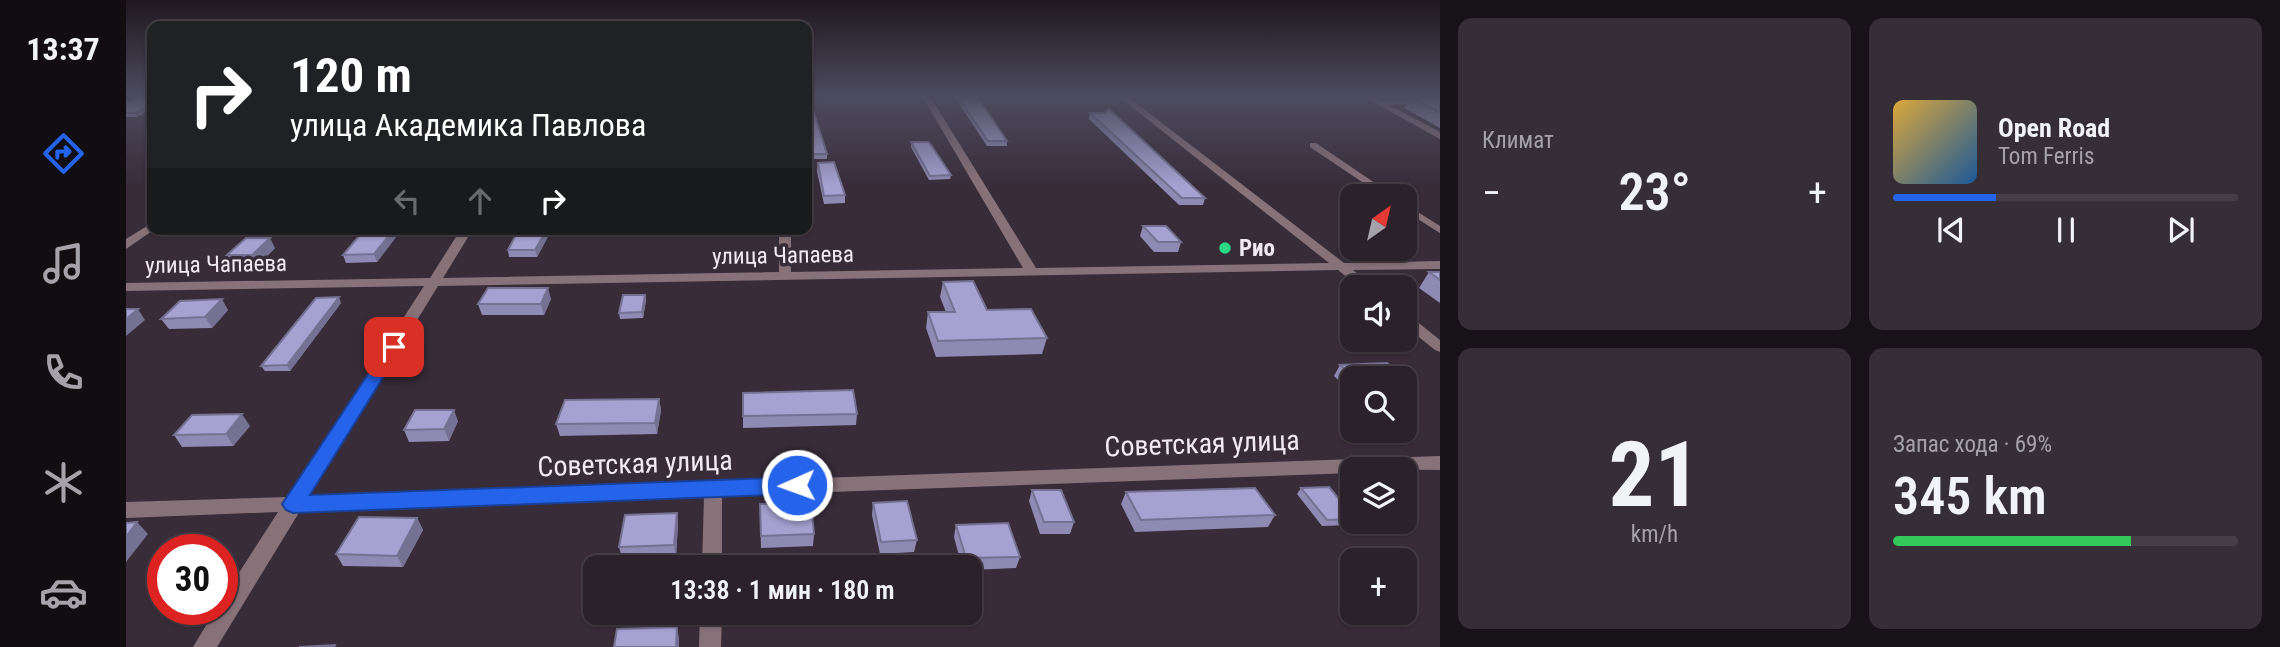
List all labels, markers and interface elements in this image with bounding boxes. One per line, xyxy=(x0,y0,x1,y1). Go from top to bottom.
text: 13:37 xyxy=(26,30,100,68)
text: 120 m xyxy=(290,47,412,104)
icon: right xyxy=(175,49,266,140)
text: улица Академика Павлова xyxy=(290,106,646,144)
text: Open Road xyxy=(1998,113,2110,143)
text: Климат xyxy=(1482,127,1554,154)
icon: directions xyxy=(39,129,88,178)
text: Tom Ferris xyxy=(1998,143,2094,170)
text: 23° xyxy=(1618,162,1691,223)
text: − xyxy=(1482,171,1501,215)
text: + xyxy=(1808,171,1827,215)
icon: left xyxy=(388,182,426,220)
icon: ahead xyxy=(461,182,499,220)
icon: right xyxy=(534,182,572,220)
north arrow xyxy=(1340,184,1418,261)
map controls xyxy=(1340,184,1417,625)
icon: previous xyxy=(1932,211,1970,249)
icon: pause xyxy=(2047,211,2085,249)
icon: next xyxy=(2162,211,2200,249)
place label: Рио xyxy=(1239,235,1275,262)
icon: music xyxy=(39,239,88,288)
marker: Рио xyxy=(1217,240,1233,256)
street label: улица Чапаева xyxy=(712,241,854,270)
street label: улица Чапаева xyxy=(145,250,287,279)
button: sound xyxy=(1340,275,1417,352)
pin xyxy=(364,317,424,377)
icon: arrive xyxy=(375,328,413,366)
icon: phone xyxy=(39,348,88,397)
button: search xyxy=(1340,366,1417,443)
text: 21 xyxy=(1609,422,1700,528)
street label: Советская улица xyxy=(1104,424,1300,463)
text: Запас хода · 69% xyxy=(1893,431,2052,458)
street label: Советская улица xyxy=(537,444,733,483)
position arrow xyxy=(760,448,834,522)
button: layers xyxy=(1340,457,1417,534)
icon: climate xyxy=(39,458,88,507)
text: 345 km xyxy=(1893,466,2047,527)
text: km/h xyxy=(1631,521,1678,548)
speed limit sign: 30 xyxy=(147,534,238,625)
button: + xyxy=(1340,548,1417,625)
icon: car xyxy=(39,568,88,617)
text: 13:38 · 1 мин · 180 m xyxy=(670,575,895,605)

